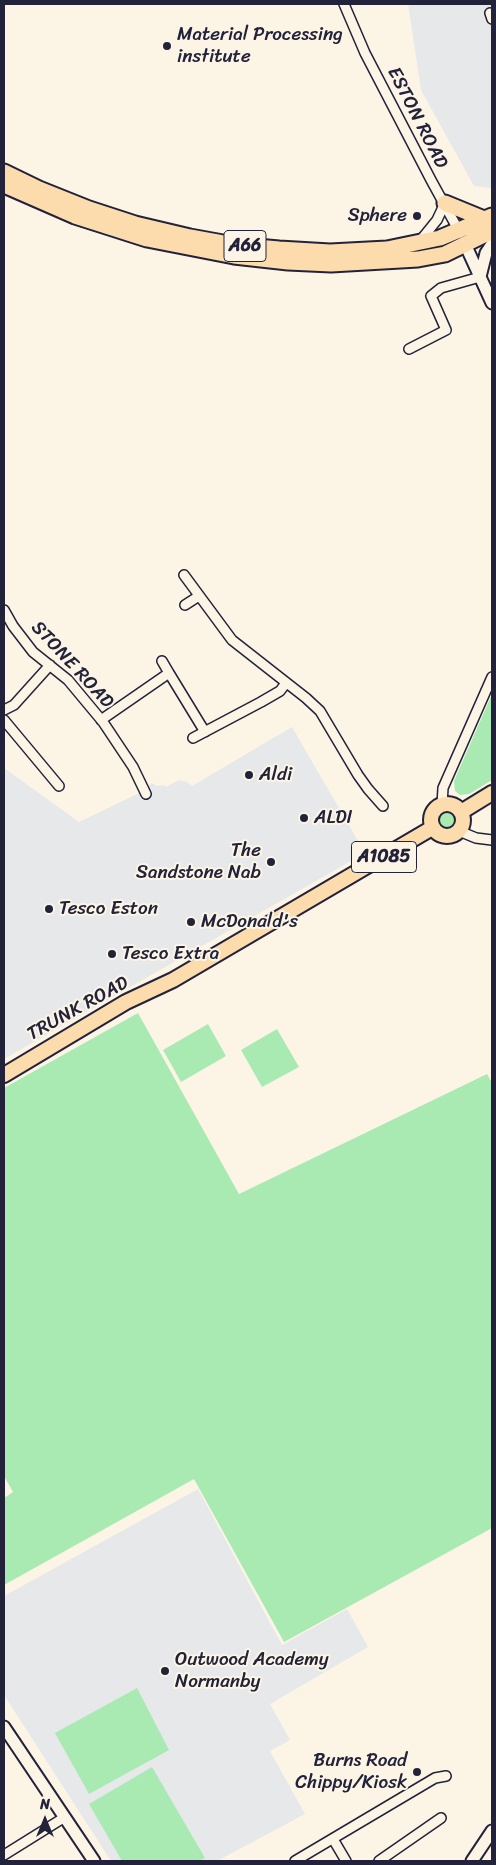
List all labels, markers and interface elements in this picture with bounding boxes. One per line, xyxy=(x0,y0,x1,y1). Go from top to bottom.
place label: Material Processing institute xyxy=(177,24,343,68)
marker: Material Processing institute xyxy=(161,40,173,52)
street label: ESTON ROAD xyxy=(382,63,452,173)
place label: Sphere xyxy=(348,205,407,227)
marker: Sphere xyxy=(411,210,423,222)
road number: A66 xyxy=(224,230,266,262)
street label: STONE ROAD xyxy=(26,617,118,713)
place label: Aldi xyxy=(259,764,292,786)
marker: Aldi xyxy=(243,769,255,781)
place label: ALDI xyxy=(314,807,352,829)
marker: ALDI xyxy=(298,812,310,824)
place label: The Sandstone Nab xyxy=(136,840,261,884)
road number: A1085 xyxy=(352,842,416,872)
marker: The Sandstone Nab xyxy=(265,856,277,868)
place label: Tesco Eston xyxy=(59,898,158,920)
marker: Tesco Eston xyxy=(43,903,55,915)
place label: McDonald's xyxy=(201,911,298,933)
marker: McDonald's xyxy=(185,916,197,928)
place label: Tesco Extra xyxy=(122,943,219,965)
marker: Tesco Extra xyxy=(106,948,118,960)
street label: TRUNK ROAD xyxy=(23,972,133,1046)
place label: Outwood Academy Normanby xyxy=(175,1649,329,1693)
marker: Outwood Academy Normanby xyxy=(159,1665,171,1677)
place label: Burns Road Chippy/Kiosk xyxy=(295,1750,407,1794)
marker: Burns Road Chippy/Kiosk xyxy=(411,1766,423,1778)
text: N xyxy=(40,1792,50,1817)
north arrow xyxy=(20,1795,70,1845)

